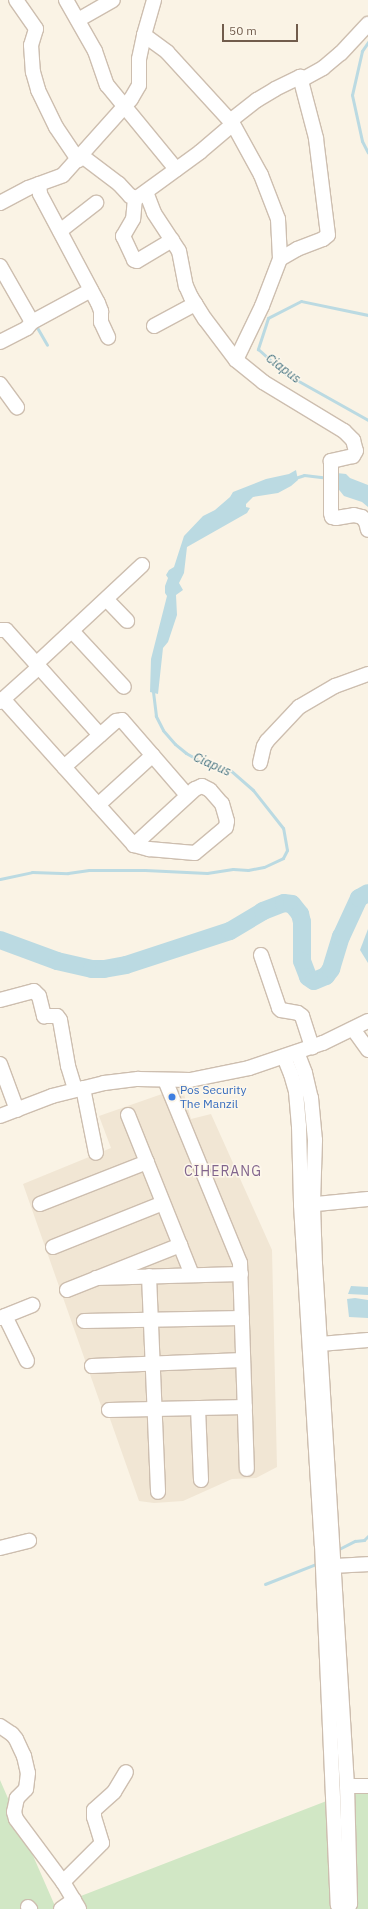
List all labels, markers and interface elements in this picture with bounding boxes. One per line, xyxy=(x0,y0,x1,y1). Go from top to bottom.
scale bar xyxy=(224,16,300,42)
text: 50 m xyxy=(229,23,257,38)
water label: Ciapus xyxy=(262,351,304,387)
water label: Ciapus xyxy=(191,750,233,780)
place label: Pos Security The Manzil xyxy=(180,1083,246,1111)
marker: Pos Security The Manzil xyxy=(167,1092,177,1102)
district label: CIHERANG xyxy=(184,1163,262,1179)

